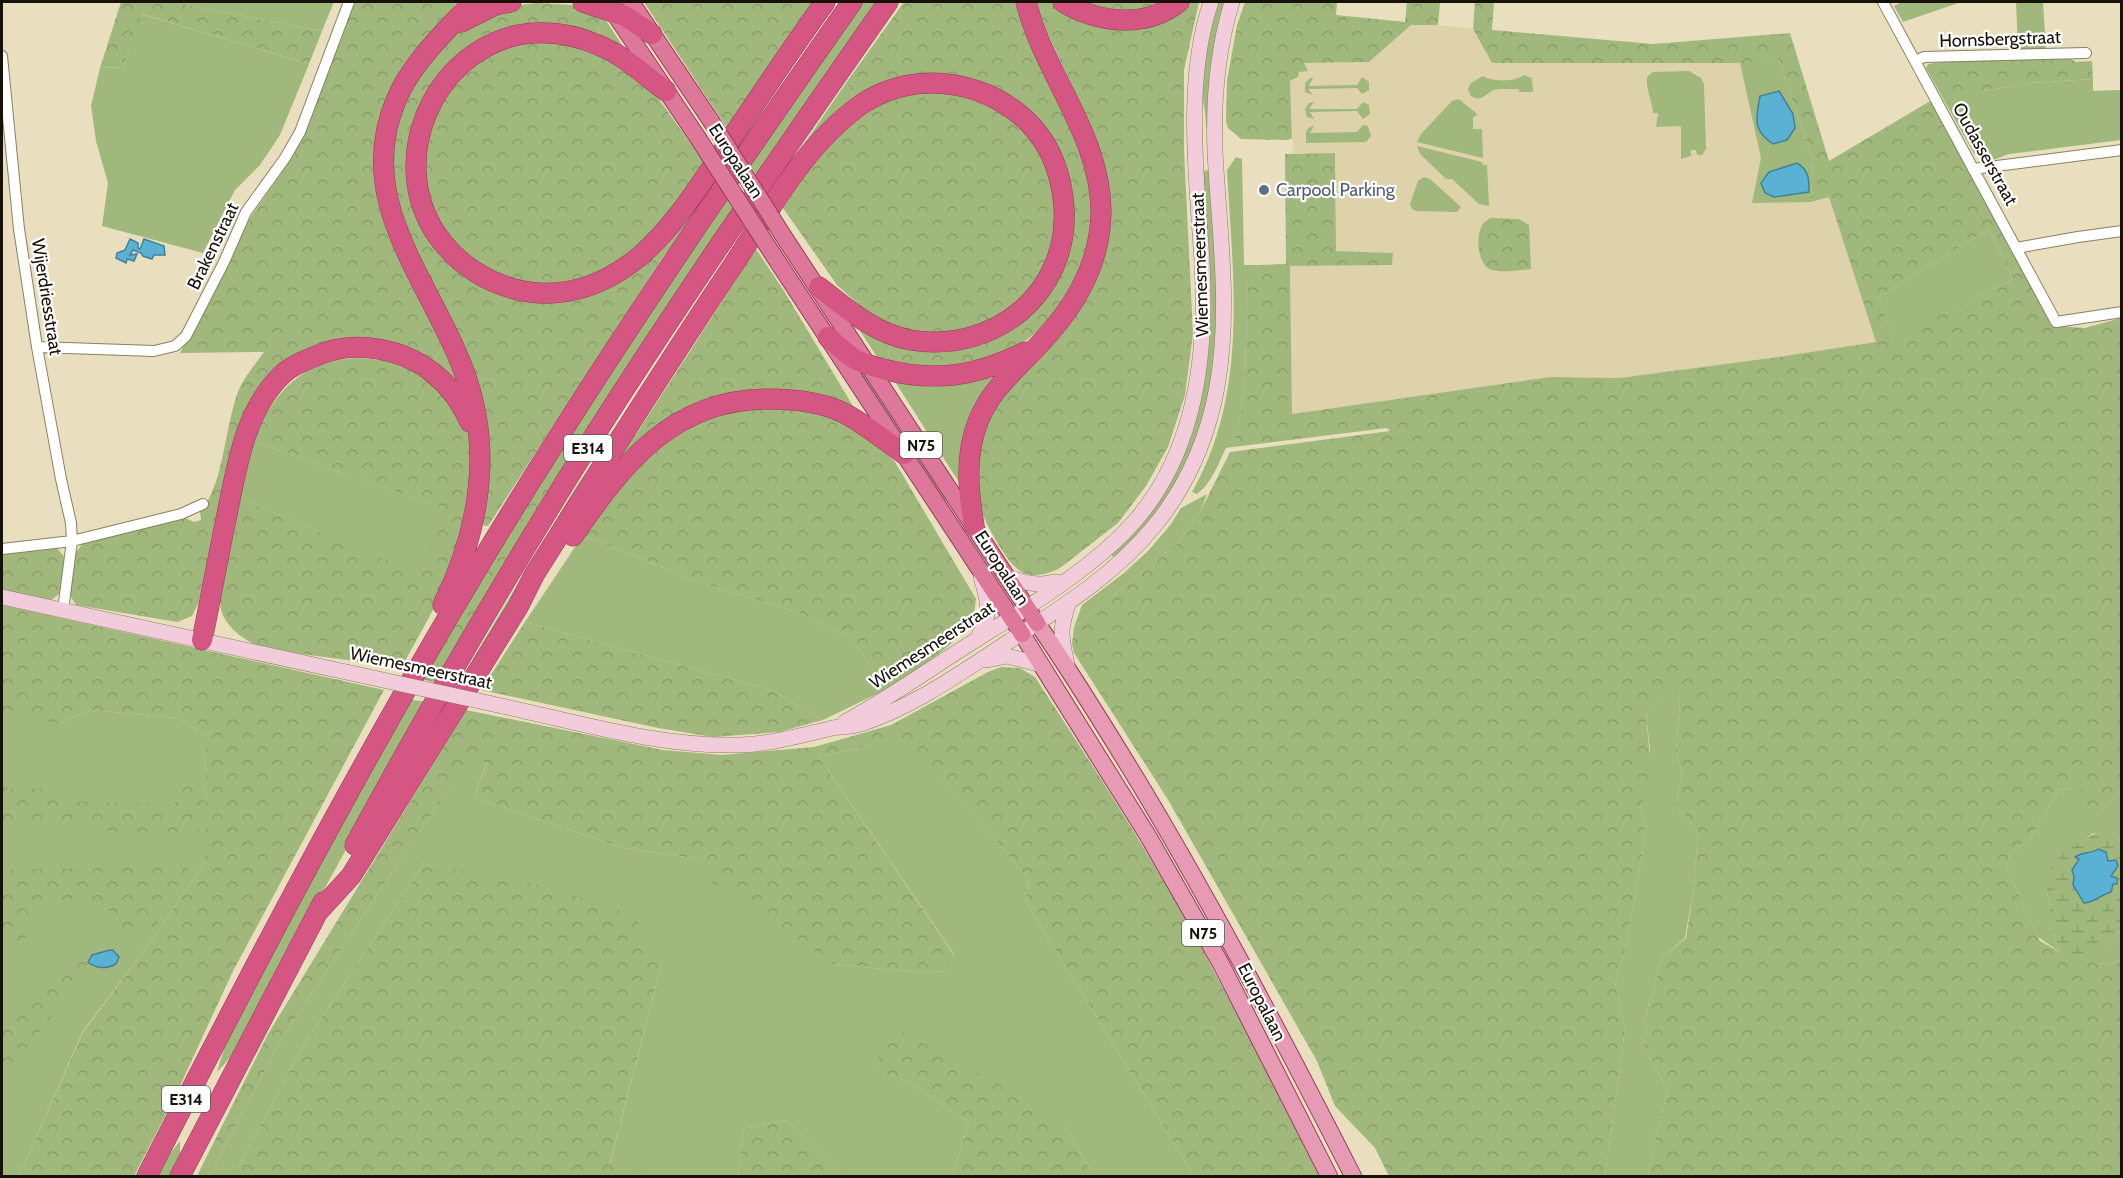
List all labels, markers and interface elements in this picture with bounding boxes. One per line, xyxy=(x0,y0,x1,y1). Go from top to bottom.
street label: Hornsbergstraat xyxy=(1939,26,2061,52)
street label: Oudasserstraat xyxy=(1948,99,2022,209)
street label: Europalaan xyxy=(704,119,768,203)
place label: Carpool Parking xyxy=(1276,179,1396,201)
marker: Carpool Parking xyxy=(1257,183,1271,197)
street label: Wiemesmeerstraat xyxy=(1186,192,1214,338)
street label: Brakenstraat xyxy=(182,199,244,293)
street label: Wijerdriesstraat xyxy=(27,237,67,357)
road number: N75 xyxy=(900,432,942,458)
road number: E314 xyxy=(564,435,612,461)
street label: Europalaan xyxy=(970,526,1034,610)
street label: Wiemesmeerstraat xyxy=(865,596,999,694)
street label: Wiemesmeerstraat xyxy=(348,642,494,694)
road number: N75 xyxy=(1182,920,1224,946)
street label: Europalaan xyxy=(1233,959,1291,1045)
road number: E314 xyxy=(162,1086,210,1112)

